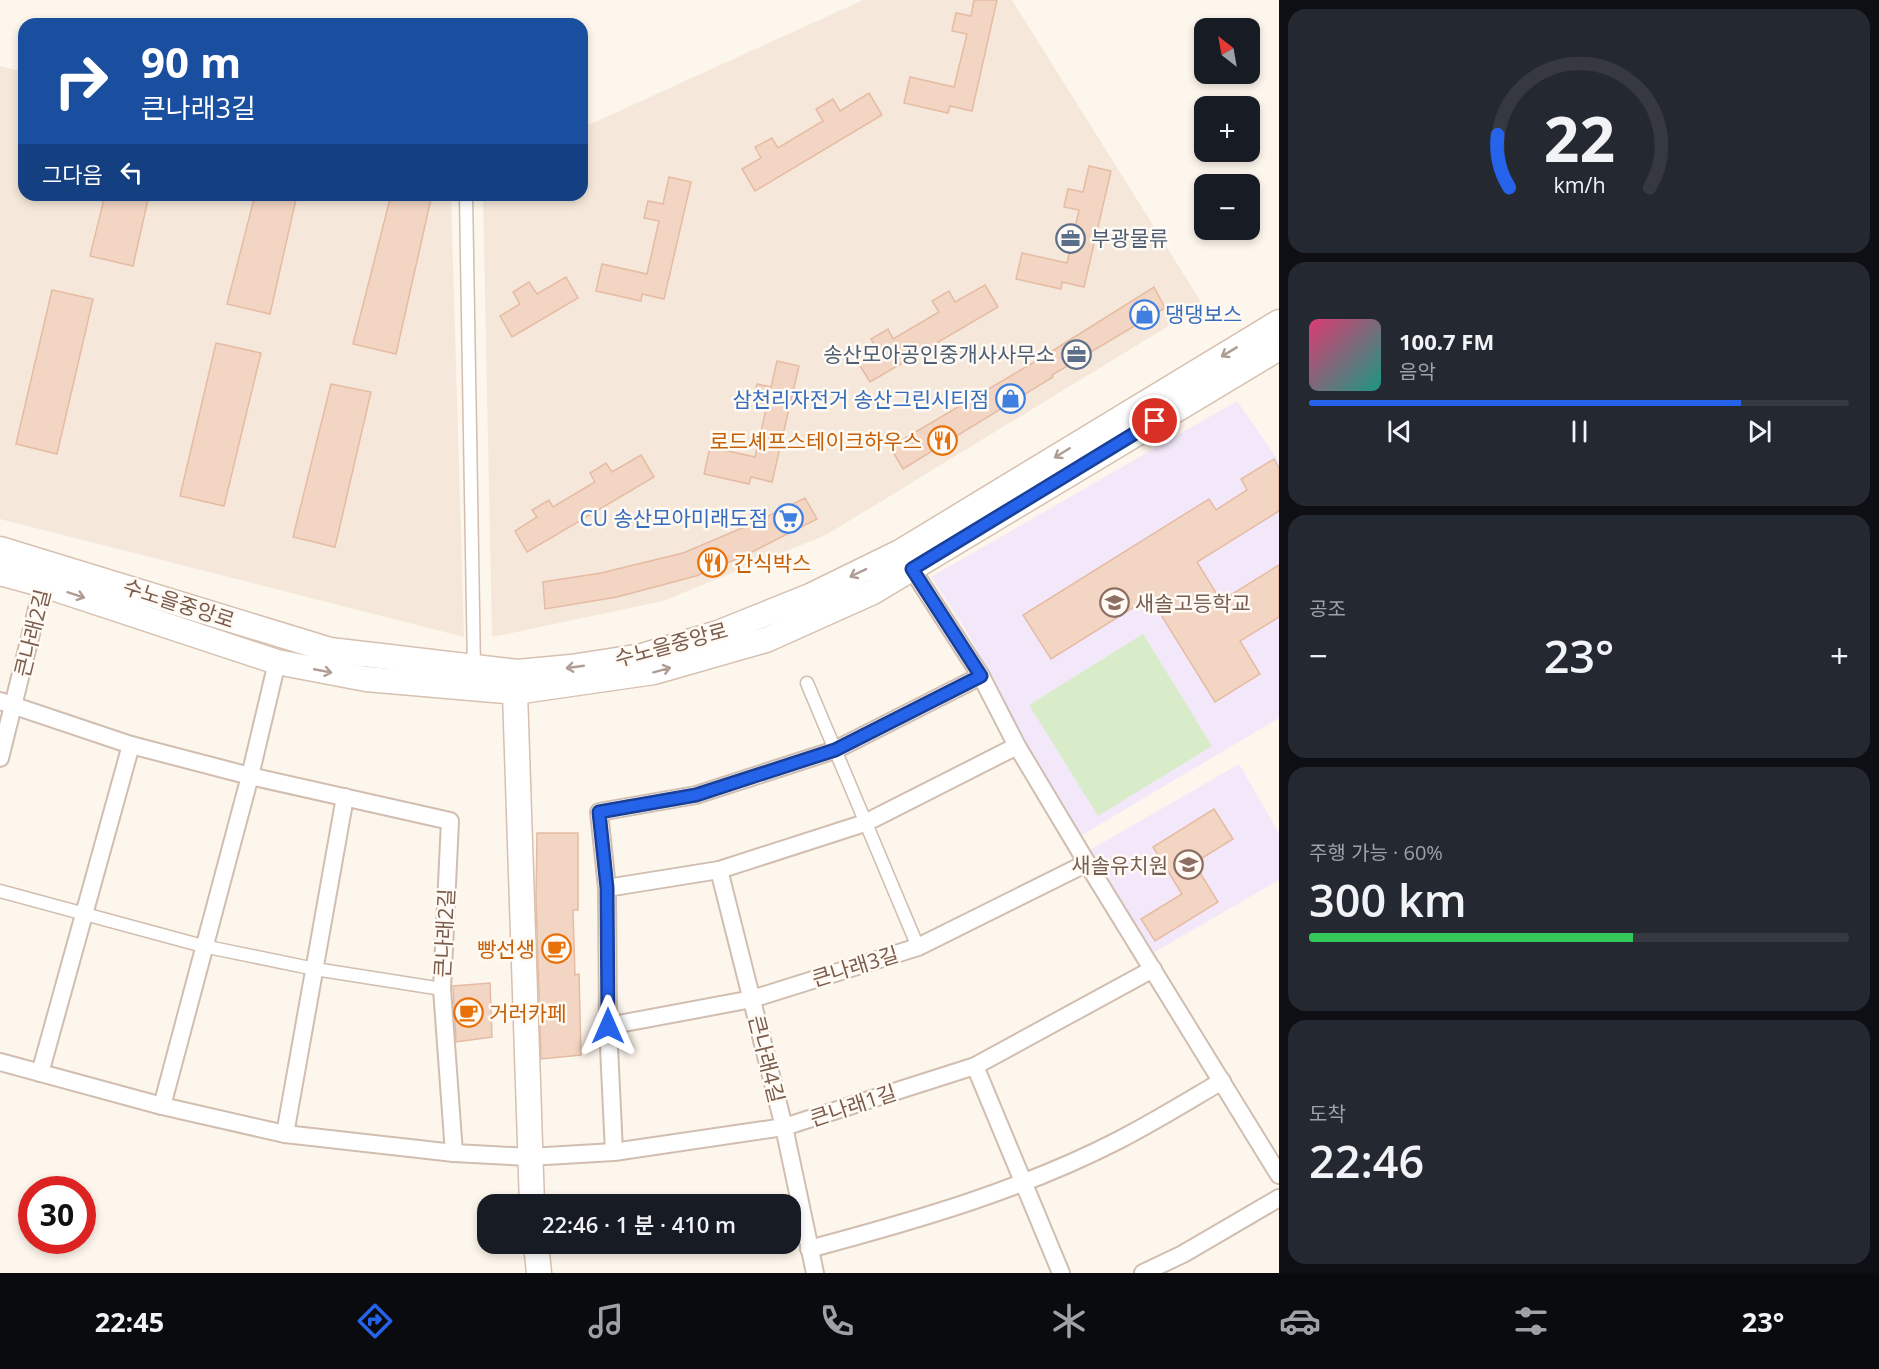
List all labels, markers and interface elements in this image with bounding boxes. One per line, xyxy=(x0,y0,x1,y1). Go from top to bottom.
north arrow xyxy=(1194,18,1260,84)
map controls xyxy=(1194,18,1260,240)
text: 90 m xyxy=(141,33,241,90)
icon: right xyxy=(42,42,120,120)
text: 큰나래3길 xyxy=(141,89,256,126)
text: 22 xyxy=(1543,95,1615,180)
button: + xyxy=(1194,96,1260,162)
icon: left xyxy=(115,156,148,189)
text: 그다음 xyxy=(42,159,103,189)
text: km/h xyxy=(1553,170,1605,199)
button: − xyxy=(1194,174,1260,240)
office icon: 부광물류 xyxy=(1054,222,1086,254)
place label: 부광물류 xyxy=(1091,224,1168,252)
shop icon: 댕댕보스 xyxy=(1128,298,1160,330)
place label: 댕댕보스 xyxy=(1165,300,1242,328)
text: 100.7 FM xyxy=(1399,326,1494,356)
office icon: 송산모아공인중개사사무소 xyxy=(1060,338,1092,370)
place label: 송산모아공인중개사사무소 xyxy=(823,340,1055,368)
one-way arrow xyxy=(1221,346,1238,358)
text: 음악 xyxy=(1399,358,1436,385)
shop icon: 삼천리자전거 송산그린시티점 xyxy=(994,383,1026,415)
place label: 삼천리자전거 송산그린시티점 xyxy=(732,385,989,413)
pin xyxy=(1129,395,1180,446)
icon: arrive xyxy=(1138,404,1171,437)
icon: previous xyxy=(1383,415,1416,448)
icon: pause xyxy=(1563,415,1596,448)
icon: next xyxy=(1743,415,1776,448)
restaurant icon: 로드셰프스테이크하우스 xyxy=(927,425,959,457)
place label: 로드셰프스테이크하우스 xyxy=(709,427,922,455)
one-way arrow xyxy=(1054,447,1071,459)
supermarket icon: CU 송산모아미래도점 xyxy=(773,502,805,534)
place label: CU 송산모아미래도점 xyxy=(579,504,768,532)
restaurant icon: 간식박스 xyxy=(697,547,729,579)
place label: 간식박스 xyxy=(734,549,811,577)
one-way arrow xyxy=(849,567,867,579)
street label: 수노을중앙로 xyxy=(120,572,238,634)
street label: 큰나래2길 xyxy=(8,586,56,680)
school or university icon: 새솔고등학교 xyxy=(1098,587,1130,619)
place label: 새솔고등학교 xyxy=(1135,589,1251,617)
one-way arrow xyxy=(66,590,85,601)
text: 공조 xyxy=(1309,595,1346,622)
street label: 수노을중앙로 xyxy=(611,615,731,673)
text: 23° xyxy=(1544,625,1614,686)
text: − xyxy=(1309,633,1328,678)
text: + xyxy=(1830,633,1849,678)
one-way arrow xyxy=(565,661,585,672)
one-way arrow xyxy=(652,664,671,675)
one-way arrow xyxy=(312,666,332,677)
text: 주행 가능 · 60% xyxy=(1309,839,1443,866)
school or university icon: 새솔유치원 xyxy=(1173,849,1205,881)
place label: 새솔유치원 xyxy=(1071,851,1168,879)
text: 300 km xyxy=(1309,869,1467,930)
street label: 큰나래2길 xyxy=(428,888,460,978)
cafe icon: 빵선생 xyxy=(540,933,572,965)
place label: 빵선생 xyxy=(477,935,535,963)
street label: 큰나래3길 xyxy=(808,940,902,992)
position arrow xyxy=(576,994,640,1058)
cafe icon: 거러카페 xyxy=(452,997,484,1029)
place label: 거러카페 xyxy=(489,999,566,1027)
street label: 큰나래4길 xyxy=(743,1012,791,1106)
street label: 큰나래1길 xyxy=(806,1078,900,1132)
text: 도착 xyxy=(1309,1100,1346,1127)
text: 22:46 xyxy=(1309,1130,1424,1191)
speed limit sign: 30 xyxy=(18,1176,96,1254)
text: 22:46 · 1 분 · 410 m xyxy=(542,1209,736,1239)
icon: directions xyxy=(354,1300,396,1342)
icon: music xyxy=(585,1300,627,1342)
icon: phone xyxy=(816,1300,858,1342)
icon: climate xyxy=(1048,1300,1090,1342)
icon: car xyxy=(1279,1300,1321,1342)
icon: filters xyxy=(1510,1300,1552,1342)
text: 22:45 xyxy=(95,1303,164,1340)
text: 23° xyxy=(1742,1303,1784,1340)

